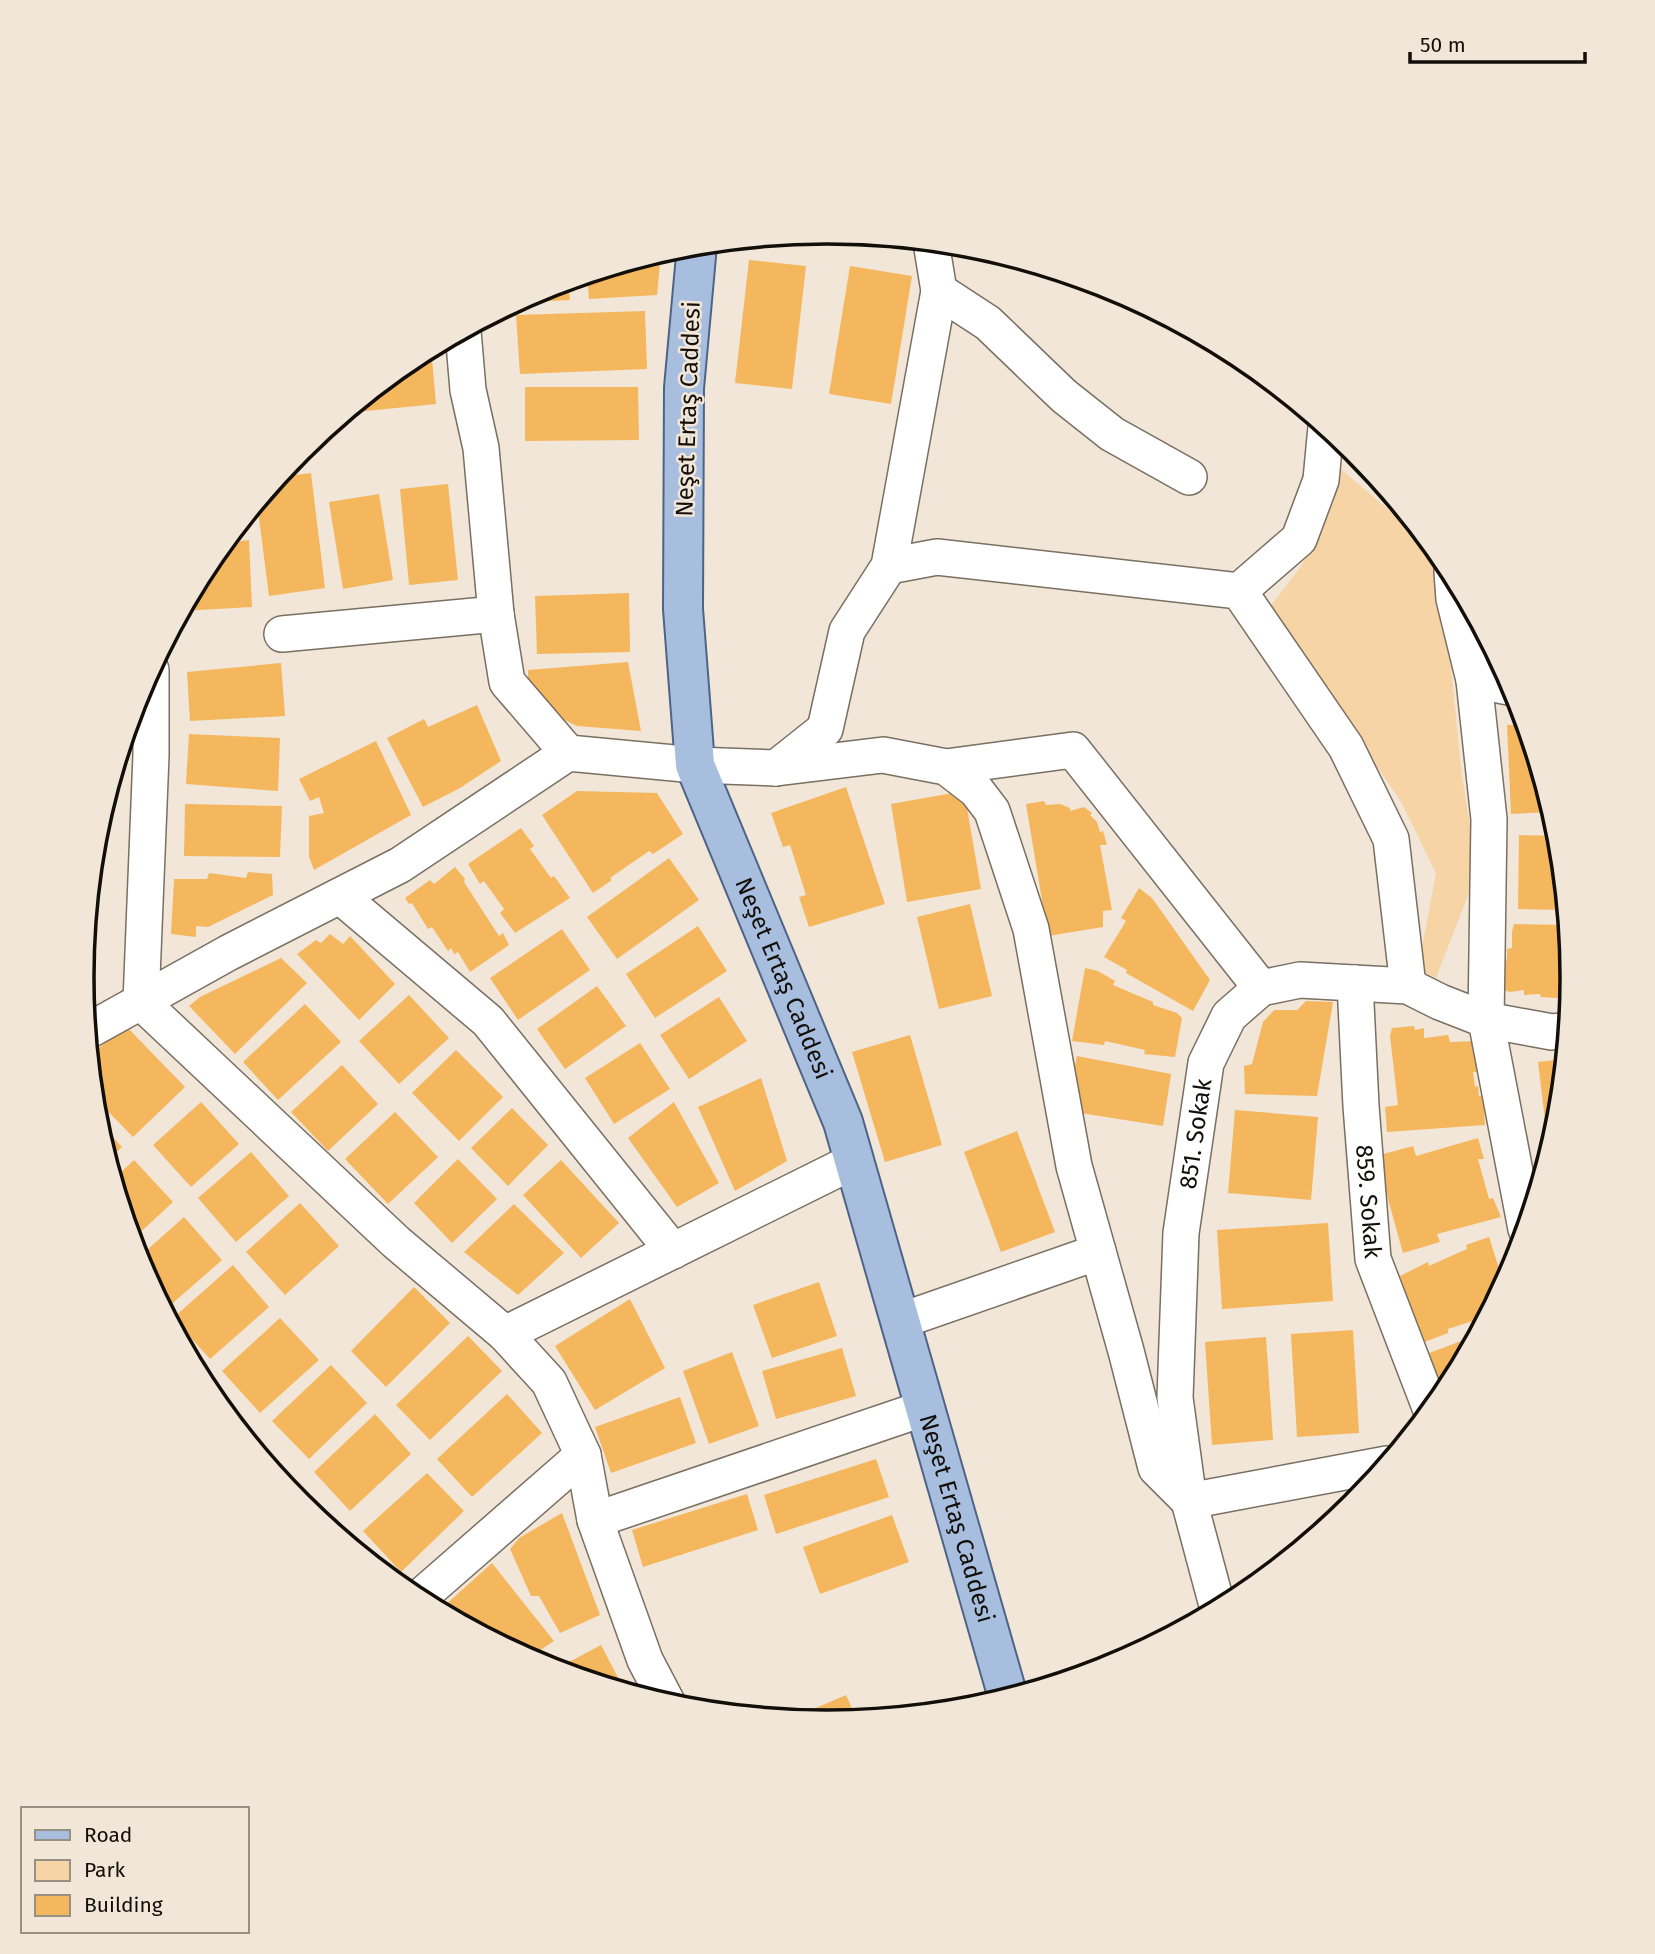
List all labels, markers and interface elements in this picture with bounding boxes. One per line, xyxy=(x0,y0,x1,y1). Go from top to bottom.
scale bar xyxy=(1410,21,1585,65)
text: 50 m xyxy=(1420,32,1466,58)
street label: Neşet Ertaş Caddesi xyxy=(670,301,706,517)
street label: Neşet Ertaş Caddesi xyxy=(729,873,838,1083)
street label: 851. Sokak xyxy=(1174,1076,1218,1191)
street label: 859. Sokak xyxy=(1350,1144,1387,1260)
street label: Neşet Ertaş Caddesi xyxy=(914,1411,1000,1626)
legend xyxy=(21,1807,248,1933)
text: Road xyxy=(84,1822,132,1848)
text: Park xyxy=(84,1857,126,1883)
text: Building xyxy=(84,1892,163,1918)

